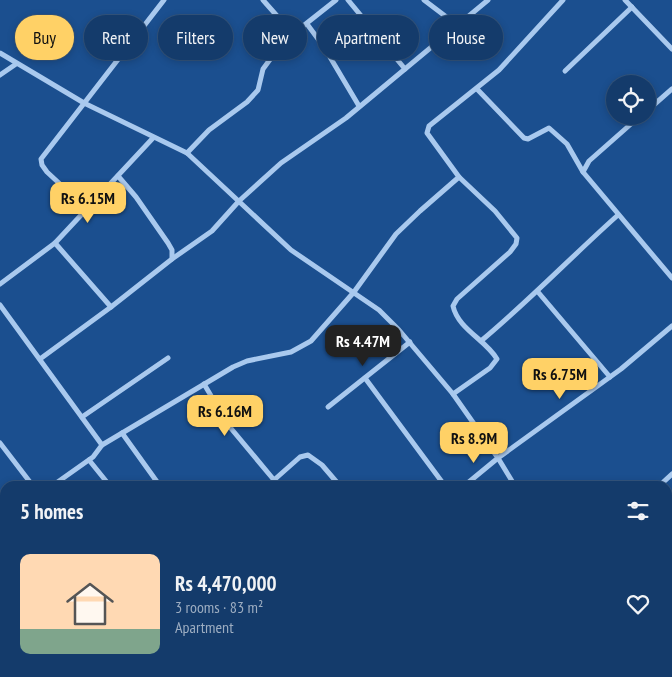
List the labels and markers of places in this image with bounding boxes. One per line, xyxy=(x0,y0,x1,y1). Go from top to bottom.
pin: Rs 6.15M xyxy=(36,182,140,224)
pin: Rs 4.47M xyxy=(311,324,415,367)
pin: Rs 6.75M xyxy=(508,358,612,400)
pin: Rs 6.16M xyxy=(173,394,277,437)
pin: Rs 8.9M xyxy=(428,422,520,464)

